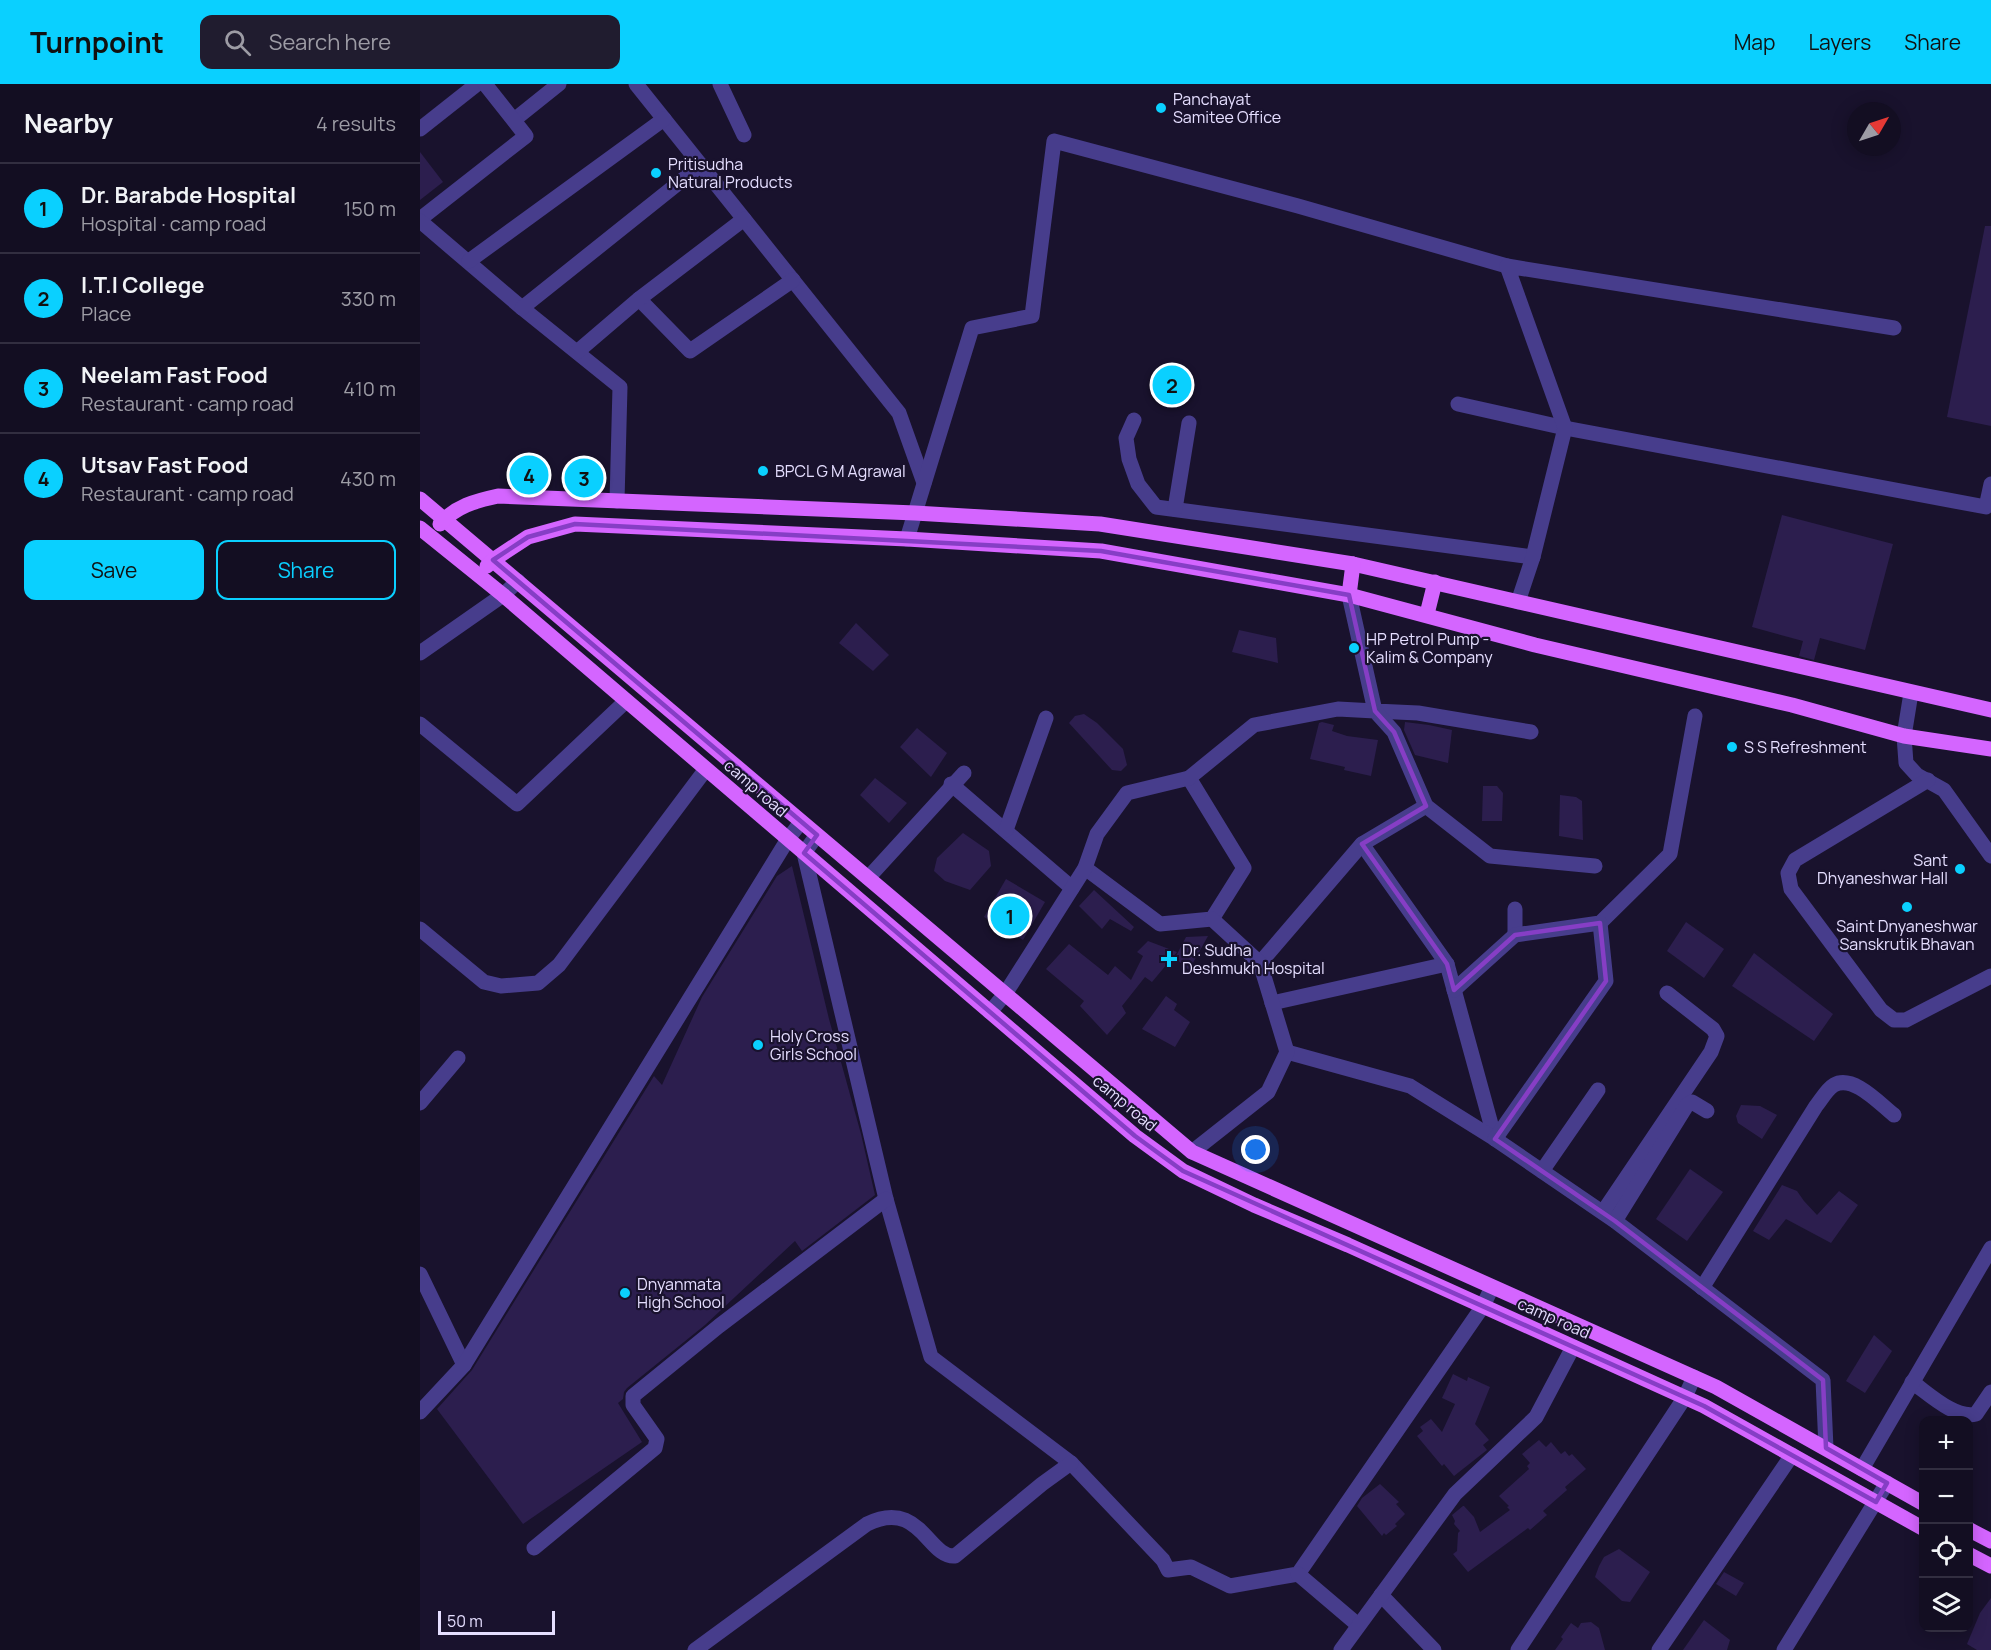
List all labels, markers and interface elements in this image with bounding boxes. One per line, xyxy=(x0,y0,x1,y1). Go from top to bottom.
search box xyxy=(200,15,620,69)
text: Turnpoint xyxy=(30,23,164,61)
icon: search xyxy=(221,26,254,59)
text: Search here xyxy=(269,27,391,57)
text: Map xyxy=(1734,28,1775,56)
text: Layers xyxy=(1808,28,1871,56)
text: Share xyxy=(1904,28,1961,56)
place label: Panchayat Samitee Office xyxy=(1173,88,1281,128)
marker: Panchayat Samitee Office xyxy=(1154,101,1168,115)
north arrow xyxy=(1847,102,1901,156)
text: Nearby xyxy=(24,105,113,141)
text: 4 results xyxy=(316,110,396,137)
place label: Pritisudha Natural Products xyxy=(668,153,792,193)
marker: Pritisudha Natural Products xyxy=(649,166,663,180)
text: Dr. Barabde Hospital xyxy=(81,180,296,210)
text: 1 xyxy=(39,195,48,222)
text: 150 m xyxy=(343,195,396,222)
text: Hospital · camp road xyxy=(81,210,266,237)
text: I.T.I College xyxy=(81,270,204,300)
text: 2 xyxy=(38,285,49,312)
text: 330 m xyxy=(341,285,396,312)
text: Place xyxy=(81,300,131,327)
text: Neelam Fast Food xyxy=(81,360,268,390)
pin: 2 xyxy=(1152,362,1191,408)
text: 3 xyxy=(38,375,49,402)
text: 410 m xyxy=(343,375,396,402)
text: Restaurant · camp road xyxy=(81,390,294,417)
text: Utsav Fast Food xyxy=(81,450,249,480)
pin: 4 xyxy=(510,452,548,498)
pin: 3 xyxy=(564,456,604,500)
place label: BPCL G M Agrawal xyxy=(775,460,906,482)
marker: BPCL G M Agrawal xyxy=(756,464,770,478)
text: 4 xyxy=(37,465,50,492)
text: 430 m xyxy=(340,465,396,492)
text: Restaurant · camp road xyxy=(81,480,294,507)
button: Save xyxy=(24,540,204,600)
button: Share xyxy=(216,540,396,600)
place label: HP Petrol Pump - Kalim & Company xyxy=(1366,628,1493,668)
marker: HP Petrol Pump - Kalim & Company xyxy=(1347,641,1361,655)
place label: S S Refreshment xyxy=(1744,736,1867,758)
marker: S S Refreshment xyxy=(1725,740,1739,754)
street label: camp road xyxy=(720,754,792,822)
place label: Sant Dhyaneshwar Hall xyxy=(1817,849,1948,889)
marker: Sant Dhyaneshwar Hall xyxy=(1953,862,1967,876)
pin: 1 xyxy=(990,894,1030,938)
marker: Saint Dnyaneshwar Sanskrutik Bhavan xyxy=(1900,900,1914,914)
place label: Saint Dnyaneshwar Sanskrutik Bhavan xyxy=(1836,915,1978,955)
place label: Dr. Sudha Deshmukh Hospital xyxy=(1182,939,1325,979)
marker: Dr. Sudha Deshmukh Hospital xyxy=(1160,950,1178,968)
place label: Holy Cross Girls School xyxy=(770,1025,857,1065)
marker: Holy Cross Girls School xyxy=(751,1038,765,1052)
street label: camp road xyxy=(1088,1070,1162,1136)
your location xyxy=(1241,1135,1270,1164)
place label: Dnyanmata High School xyxy=(637,1273,725,1313)
marker: Dnyanmata High School xyxy=(618,1286,632,1300)
street label: camp road xyxy=(1514,1292,1594,1344)
map controls xyxy=(1919,1416,1973,1632)
button: + xyxy=(1919,1416,1973,1470)
button: − xyxy=(1919,1470,1973,1524)
button: locate xyxy=(1919,1524,1973,1578)
button: layers xyxy=(1919,1578,1973,1632)
scale bar xyxy=(438,1608,555,1636)
text: 50 m xyxy=(447,1610,483,1632)

